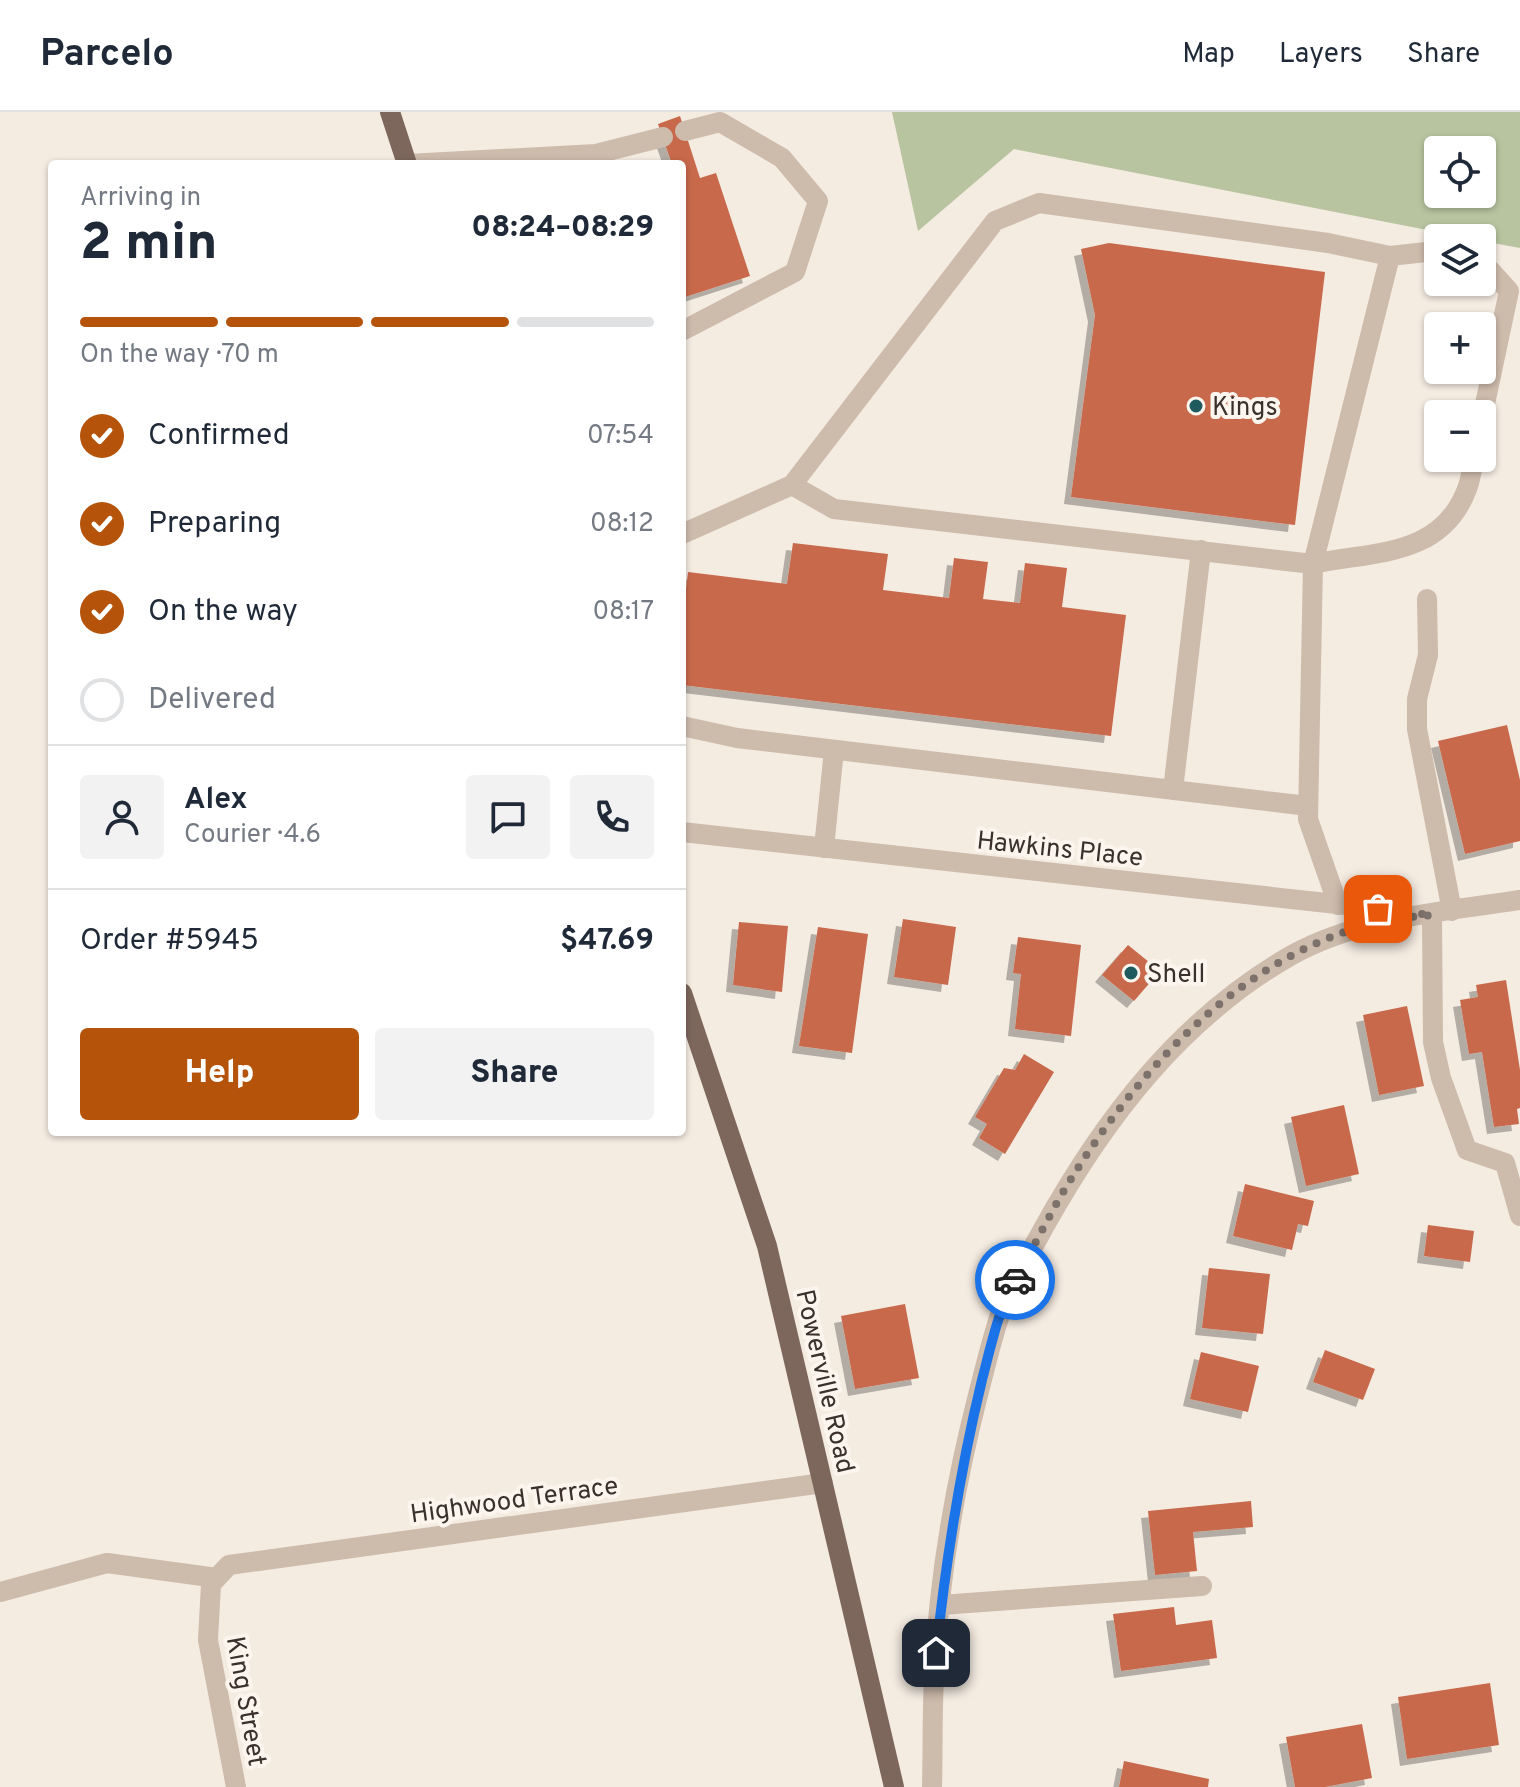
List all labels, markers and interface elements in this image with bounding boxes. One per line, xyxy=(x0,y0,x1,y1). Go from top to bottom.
text: Parcelo xyxy=(40,31,174,80)
text: Map xyxy=(1182,37,1235,73)
text: Layers xyxy=(1279,37,1363,73)
text: Share xyxy=(1407,37,1480,73)
map controls xyxy=(1424,136,1496,472)
button: locate xyxy=(1424,136,1496,208)
text: Arriving in xyxy=(80,182,201,215)
text: 08:24–08:29 xyxy=(471,210,654,247)
text: 2 min xyxy=(80,212,218,278)
button: layers xyxy=(1424,224,1496,296)
button: + xyxy=(1424,312,1496,384)
text: On the way · 70 m xyxy=(80,339,279,372)
place label: Kings xyxy=(1212,392,1278,425)
marker: Kings xyxy=(1187,397,1205,415)
button: − xyxy=(1424,400,1496,472)
icon: check xyxy=(80,414,124,458)
text: Confirmed xyxy=(148,418,290,455)
text: 07:54 xyxy=(587,420,654,453)
icon: check xyxy=(80,502,124,546)
text: Preparing xyxy=(148,506,281,543)
text: 08:12 xyxy=(590,508,654,541)
icon: check xyxy=(80,590,124,634)
text: On the way xyxy=(148,594,298,631)
text: 08:17 xyxy=(592,596,654,629)
text: Delivered xyxy=(148,682,276,719)
button: person xyxy=(80,775,164,859)
button: chat xyxy=(466,775,550,859)
button: phone xyxy=(570,775,654,859)
text: Alex xyxy=(184,782,248,819)
text: Courier · 4.6 xyxy=(184,819,321,852)
street label: Hawkins Place xyxy=(975,825,1145,876)
pin xyxy=(1344,875,1412,943)
icon: bag xyxy=(1356,887,1400,931)
text: Order #5945 xyxy=(80,923,259,960)
text: $47.69 xyxy=(560,923,654,960)
place label: Shell xyxy=(1147,959,1205,992)
marker: Shell xyxy=(1122,964,1140,982)
button: Help xyxy=(80,1028,359,1120)
button: Share xyxy=(375,1028,654,1120)
courier xyxy=(975,1240,1055,1320)
icon: car xyxy=(993,1258,1037,1302)
street label: Powerville Road xyxy=(786,1287,861,1477)
street label: Highwood Terrace xyxy=(408,1471,620,1532)
pin xyxy=(902,1619,970,1687)
icon: home xyxy=(914,1631,958,1675)
street label: King Street xyxy=(217,1634,272,1769)

